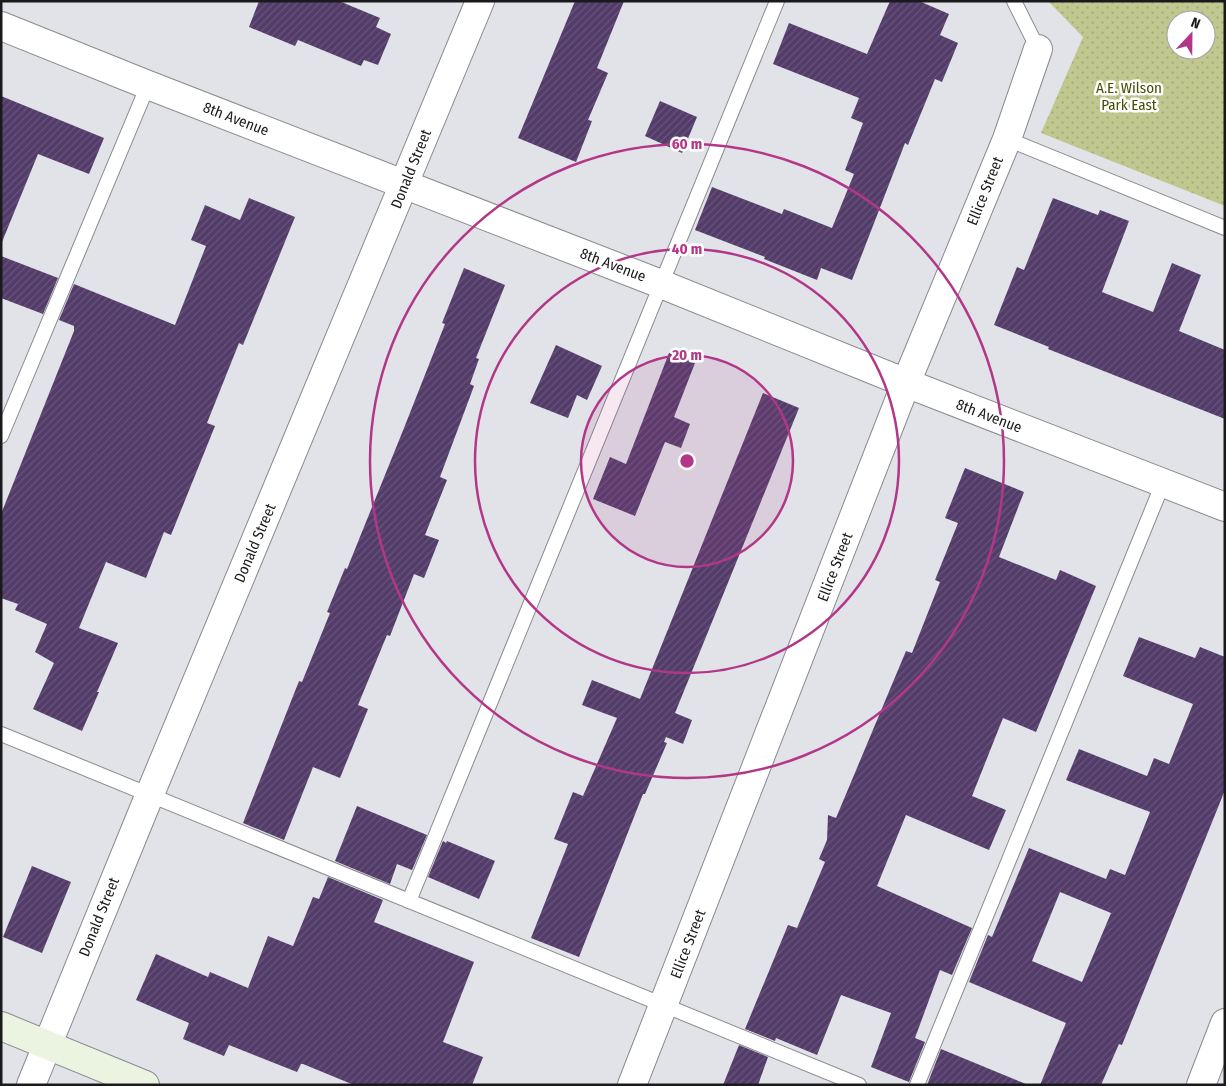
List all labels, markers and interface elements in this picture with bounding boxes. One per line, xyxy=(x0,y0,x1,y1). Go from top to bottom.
north arrow xyxy=(1166,10,1216,60)
text: N xyxy=(1189,14,1203,33)
park label: A.E. Wilson Park East xyxy=(1096,79,1162,114)
street label: 8th Avenue xyxy=(201,98,271,140)
street label: Donald Street xyxy=(387,127,435,211)
text: 60 m xyxy=(672,135,702,153)
street label: Ellice Street xyxy=(963,154,1007,228)
text: 40 m xyxy=(672,240,702,258)
street label: 8th Avenue xyxy=(578,244,648,286)
text: 20 m xyxy=(671,346,702,364)
street label: 8th Avenue xyxy=(954,395,1024,437)
centre of rings xyxy=(678,452,696,470)
street label: Donald Street xyxy=(230,501,280,585)
street label: Ellice Street xyxy=(814,530,856,604)
street label: Donald Street xyxy=(75,875,123,959)
street label: Ellice Street xyxy=(667,907,709,981)

